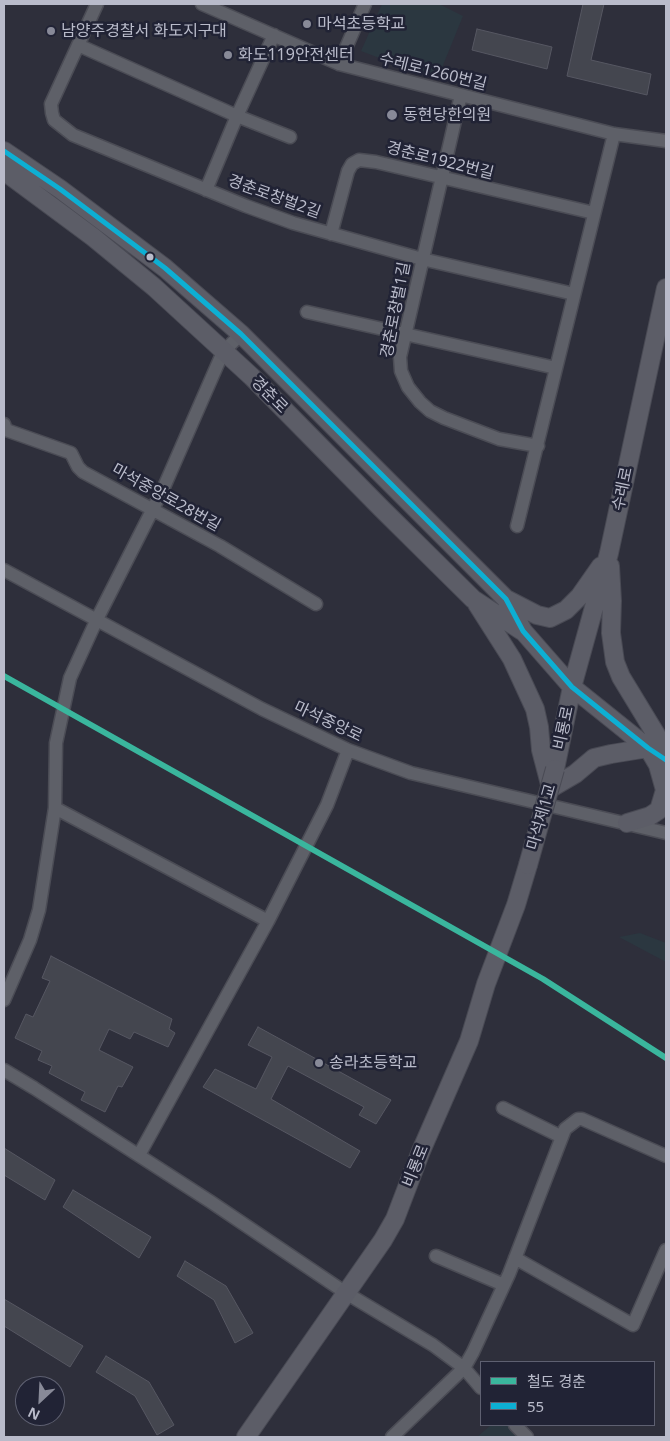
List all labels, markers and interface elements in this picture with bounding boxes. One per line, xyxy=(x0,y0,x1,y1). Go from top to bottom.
place label: 마석초등학교 xyxy=(317,14,405,34)
marker: 마석초등학교 xyxy=(301,18,313,30)
place label: 남양주경찰서 화도지구대 xyxy=(61,21,227,41)
marker: 남양주경찰서 화도지구대 xyxy=(45,25,57,37)
place label: 화도119안전센터 xyxy=(238,45,354,65)
marker: 화도119안전센터 xyxy=(222,49,234,61)
street label: 수레로1260번길 xyxy=(377,49,489,95)
place label: 동현당한의원 xyxy=(403,105,491,125)
marker: 동현당한의원 xyxy=(385,108,399,122)
street label: 경춘로1922번길 xyxy=(384,138,496,184)
street label: 경춘로창벌2길 xyxy=(225,171,323,223)
unlabelled marker xyxy=(145,252,155,262)
street label: 경춘로창벌1길 xyxy=(377,260,415,360)
street label: 경춘로 xyxy=(247,373,291,417)
street label: 마석중앙로28번길 xyxy=(108,460,224,536)
street label: 수레로 xyxy=(609,465,637,513)
street label: 마석중앙로 xyxy=(291,698,365,746)
street label: 비룡로 xyxy=(550,704,578,752)
street label: 마석제1교 xyxy=(523,782,561,852)
place label: 송라초등학교 xyxy=(329,1053,417,1073)
marker: 송라초등학교 xyxy=(313,1057,325,1069)
street label: 비룡로 xyxy=(399,1142,433,1190)
legend xyxy=(480,1361,655,1426)
text: 철도 경춘 xyxy=(527,1371,586,1391)
north arrow xyxy=(15,1376,65,1426)
text: 55 xyxy=(527,1396,544,1416)
text: N xyxy=(25,1403,43,1425)

